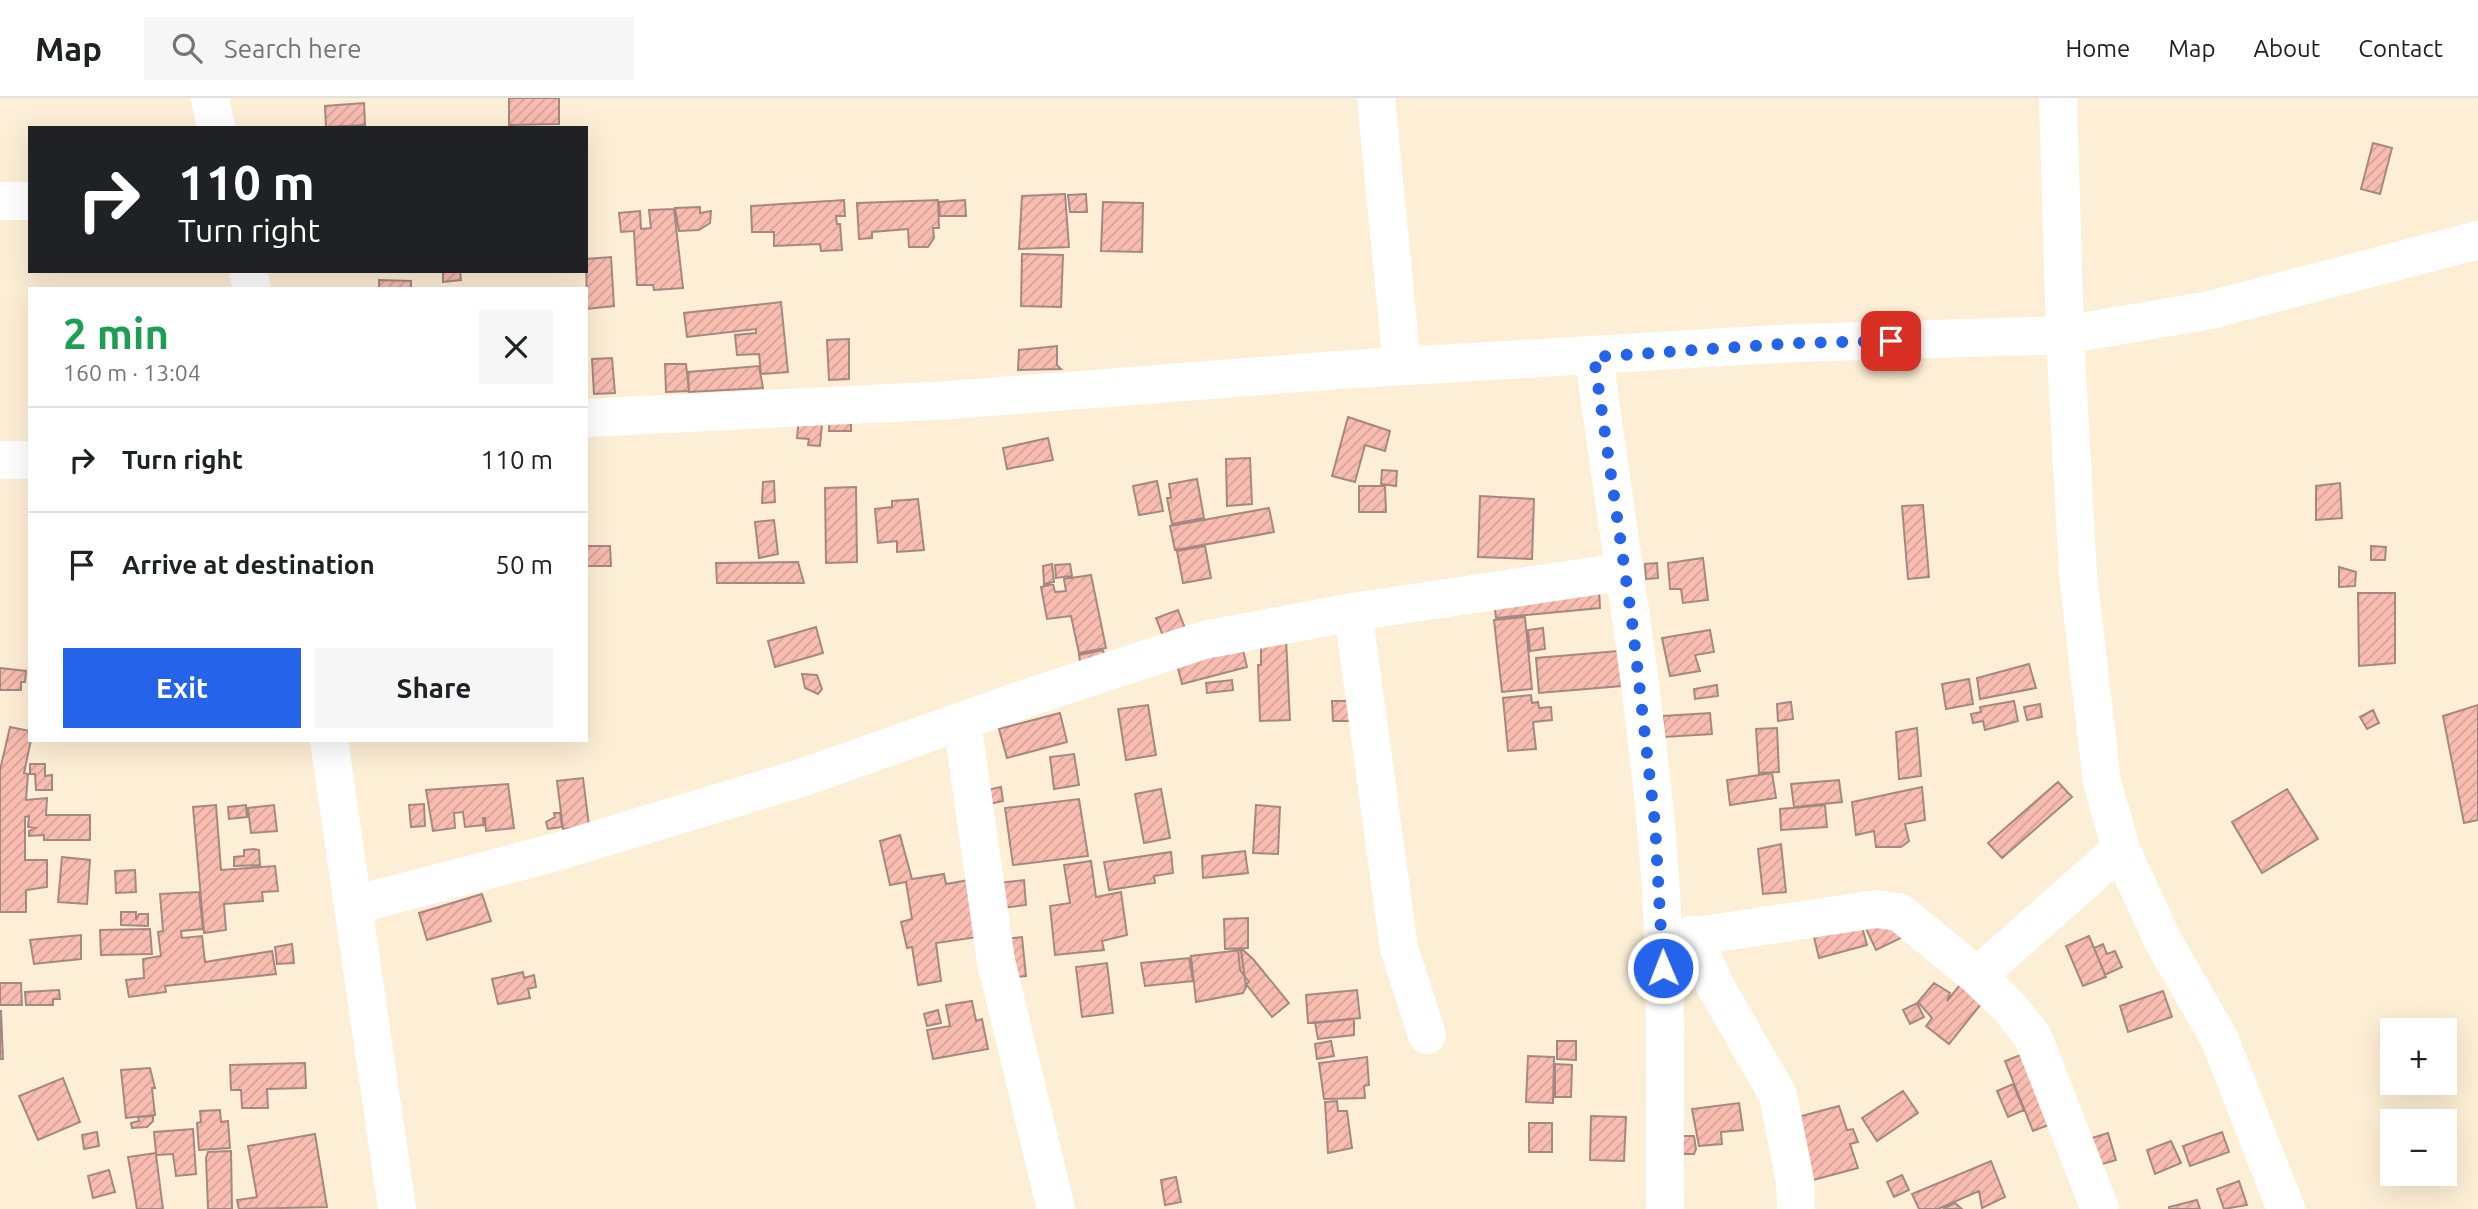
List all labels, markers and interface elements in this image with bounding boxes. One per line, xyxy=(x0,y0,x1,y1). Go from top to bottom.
search box xyxy=(144,17,634,80)
icon: search xyxy=(168,29,206,67)
text: Map xyxy=(35,30,102,67)
text: Search here xyxy=(224,34,362,63)
text: Home xyxy=(2065,35,2130,62)
text: Map xyxy=(2168,35,2215,62)
text: About xyxy=(2253,35,2320,62)
text: Contact xyxy=(2358,35,2443,62)
icon: right xyxy=(63,154,154,245)
text: 110 m xyxy=(178,154,315,209)
text: Turn right xyxy=(178,212,320,248)
text: 2 min xyxy=(63,310,169,357)
button: close xyxy=(479,310,553,384)
pin xyxy=(1861,311,1921,371)
icon: arrive xyxy=(1872,322,1910,360)
text: 160 m · 13:04 xyxy=(63,360,201,385)
icon: right xyxy=(63,441,101,479)
text: Turn right xyxy=(122,445,243,474)
text: 110 m xyxy=(481,445,553,474)
icon: arrive xyxy=(63,546,101,584)
text: Arrive at destination xyxy=(122,550,375,579)
text: 50 m xyxy=(495,550,553,579)
button: Exit xyxy=(63,648,301,728)
button: Share xyxy=(315,648,553,728)
position arrow xyxy=(1626,931,1700,1005)
map controls xyxy=(2380,1018,2457,1186)
button: + xyxy=(2380,1018,2457,1095)
button: − xyxy=(2380,1109,2457,1186)

